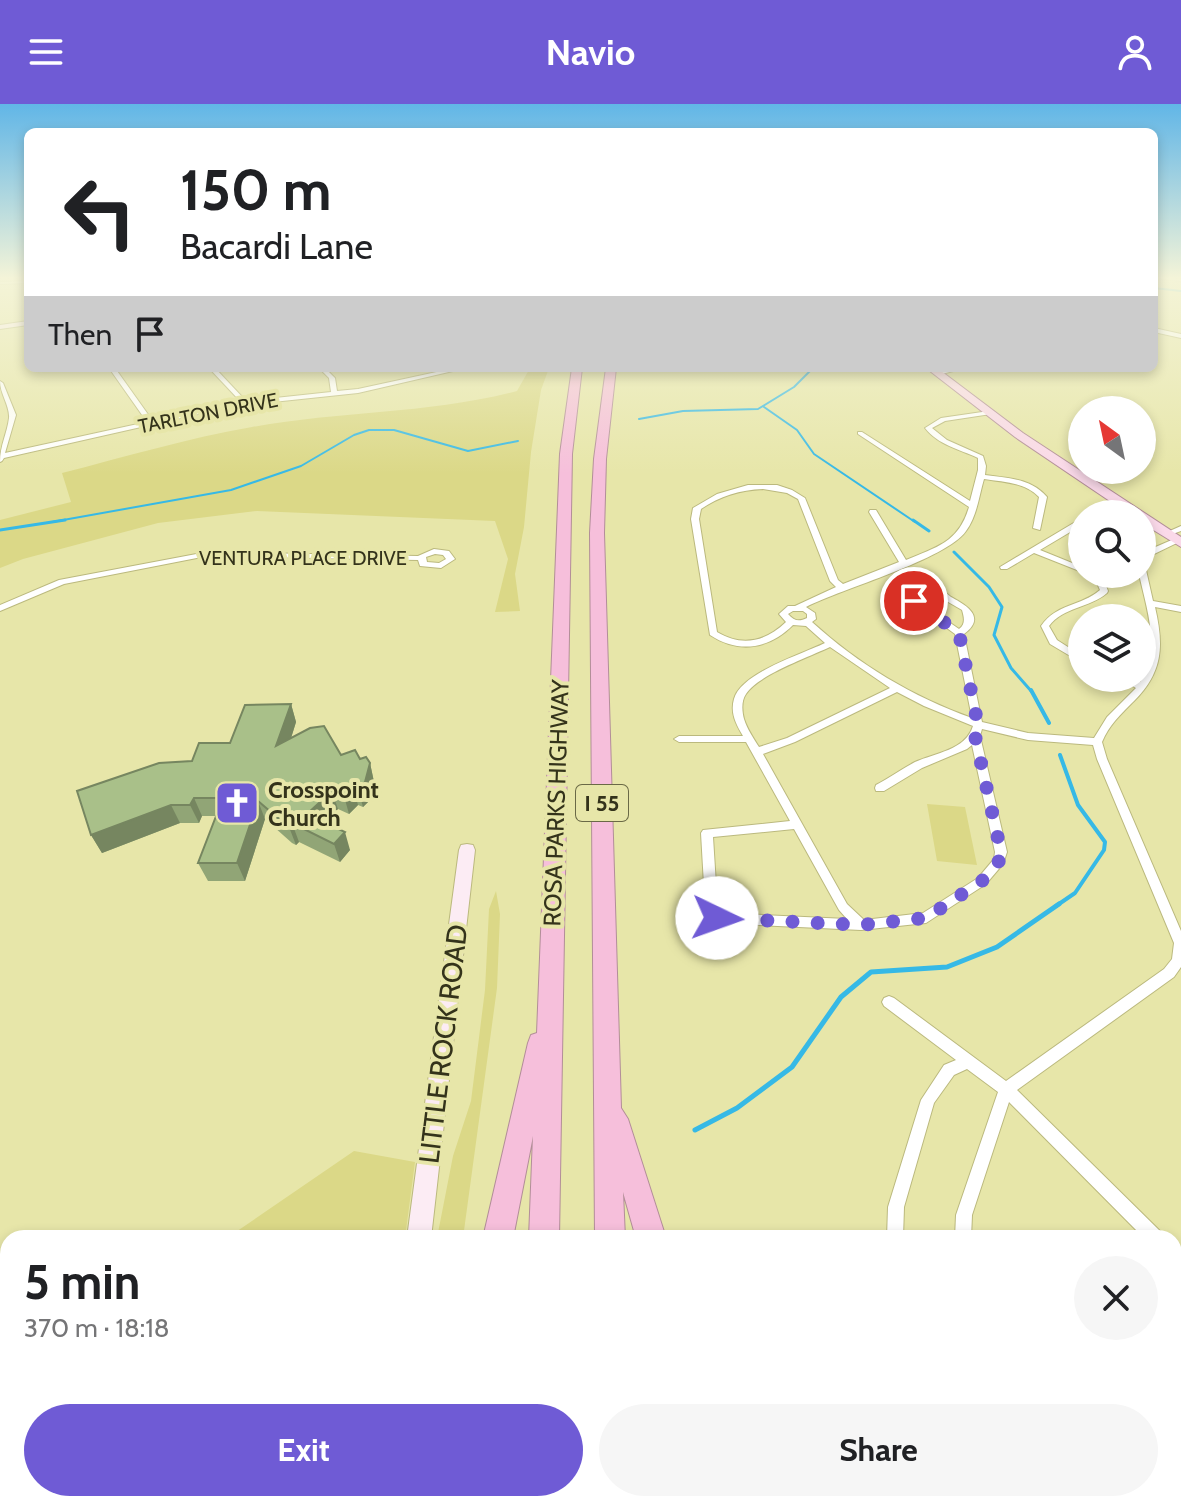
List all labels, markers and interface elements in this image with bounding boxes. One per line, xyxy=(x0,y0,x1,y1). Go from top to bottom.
icon: menu xyxy=(24,30,68,74)
text: Navio xyxy=(546,30,635,74)
icon: person xyxy=(1113,30,1157,74)
text: 150 m xyxy=(180,156,332,224)
icon: left xyxy=(48,160,152,264)
text: Bacardi Lane xyxy=(180,224,373,268)
icon: arrive xyxy=(128,312,172,356)
text: Then xyxy=(48,316,112,353)
street label: TARLTON DRIVE xyxy=(136,388,280,438)
north arrow xyxy=(1068,396,1156,484)
map controls xyxy=(1068,396,1156,692)
button: search xyxy=(1068,500,1156,588)
street label: VENTURA PLACE DRIVE xyxy=(199,546,407,570)
pin xyxy=(880,567,948,635)
icon: arrive xyxy=(892,579,936,623)
button: layers xyxy=(1068,604,1156,692)
street label: ROSA PARKS HIGHWAY xyxy=(537,679,575,927)
place label: Crosspoint Church xyxy=(268,775,379,832)
church icon: Crosspoint Church xyxy=(213,779,261,827)
road number: I 55 xyxy=(576,785,628,821)
position arrow xyxy=(675,876,759,960)
street label: LITTLE ROCK ROAD xyxy=(411,923,475,1165)
text: 5 min xyxy=(24,1253,140,1311)
button: close xyxy=(1074,1256,1158,1340)
text: 370 m · 18:18 xyxy=(24,1312,169,1344)
button: Exit xyxy=(24,1404,583,1496)
button: Share xyxy=(599,1404,1158,1496)

